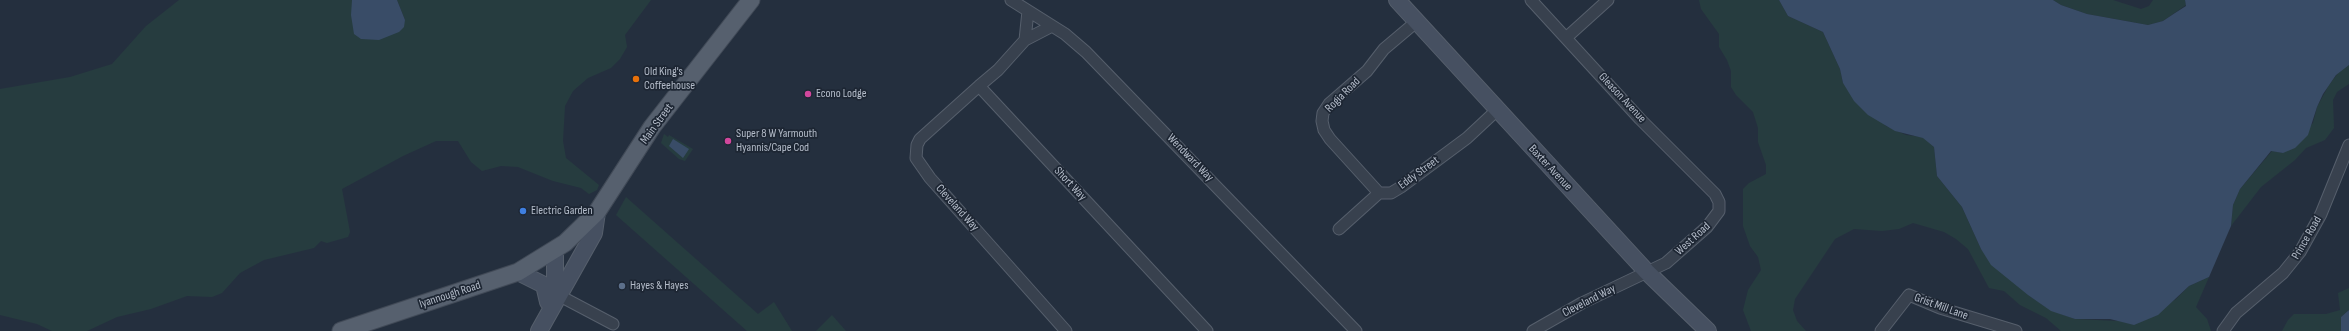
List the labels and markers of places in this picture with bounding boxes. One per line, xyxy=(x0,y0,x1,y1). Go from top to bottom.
place label: Old King's Coffeehouse xyxy=(644,65,695,93)
marker: Old King's Coffeehouse xyxy=(631,74,641,84)
place label: Econo Lodge xyxy=(816,87,866,101)
marker: Econo Lodge xyxy=(803,89,813,99)
place label: Super 8 W Yarmouth Hyannis/Cape Cod xyxy=(736,127,817,155)
marker: Super 8 W Yarmouth Hyannis/Cape Cod xyxy=(723,136,733,146)
place label: Electric Garden xyxy=(531,204,593,218)
marker: Electric Garden xyxy=(518,206,528,216)
place label: Hayes & Hayes xyxy=(630,279,688,293)
marker: Hayes & Hayes xyxy=(617,281,627,291)

